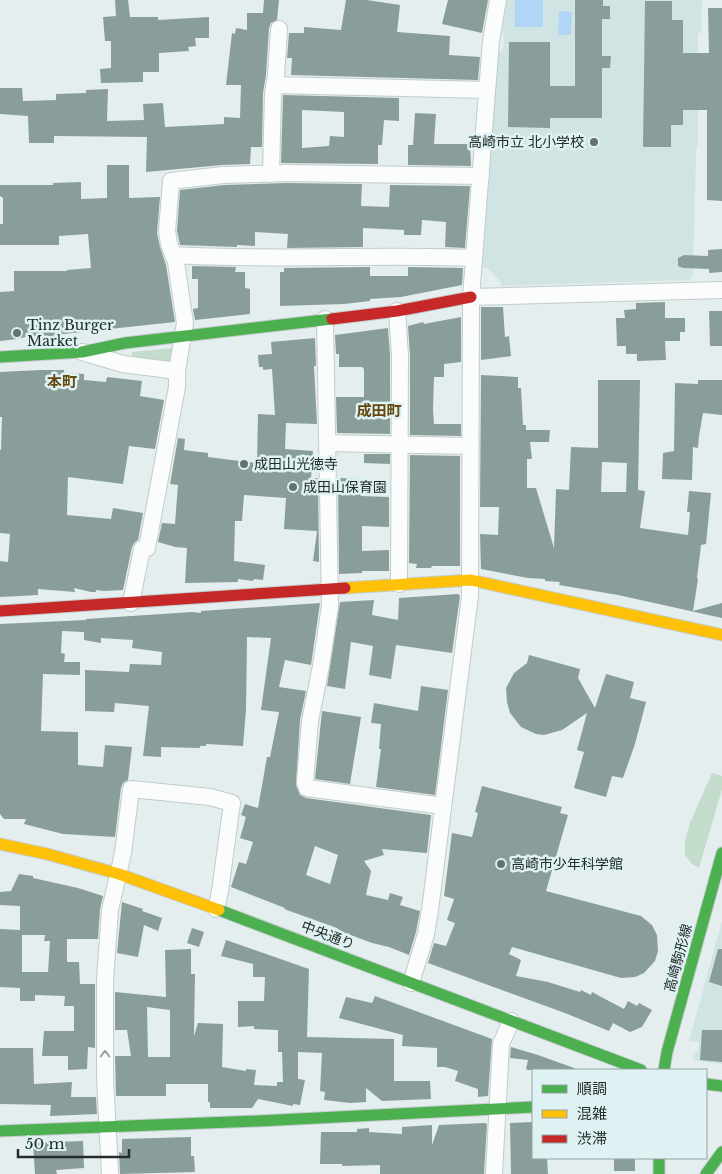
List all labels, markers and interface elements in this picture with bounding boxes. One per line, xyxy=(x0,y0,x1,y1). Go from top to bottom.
place label: 高崎市立 北小学校 xyxy=(468,133,584,151)
marker: 高崎市立 北小学校 xyxy=(588,136,600,148)
place label: Tinz Burger Market xyxy=(27,316,114,350)
marker: Tinz Burger Market xyxy=(11,327,23,339)
district label: 本町 xyxy=(47,372,77,391)
district label: 成田町 xyxy=(356,401,402,420)
place label: 成田山光徳寺 xyxy=(254,455,338,473)
marker: 成田山光徳寺 xyxy=(238,458,250,470)
place label: 成田山保育園 xyxy=(303,478,387,496)
marker: 成田山保育園 xyxy=(287,481,299,493)
place label: 高崎市少年科学館 xyxy=(511,855,623,873)
marker: 高崎市少年科学館 xyxy=(495,858,507,870)
street label: 中央通り xyxy=(299,917,357,953)
street label: 高崎駒形線 xyxy=(660,922,696,994)
one-way arrow xyxy=(100,1050,110,1058)
legend xyxy=(532,1069,707,1159)
text: 順調 xyxy=(577,1079,607,1098)
text: 混雑 xyxy=(577,1104,607,1123)
scale bar xyxy=(18,1126,129,1158)
text: 渋滞 xyxy=(577,1129,607,1148)
text: 50 m xyxy=(25,1134,65,1153)

